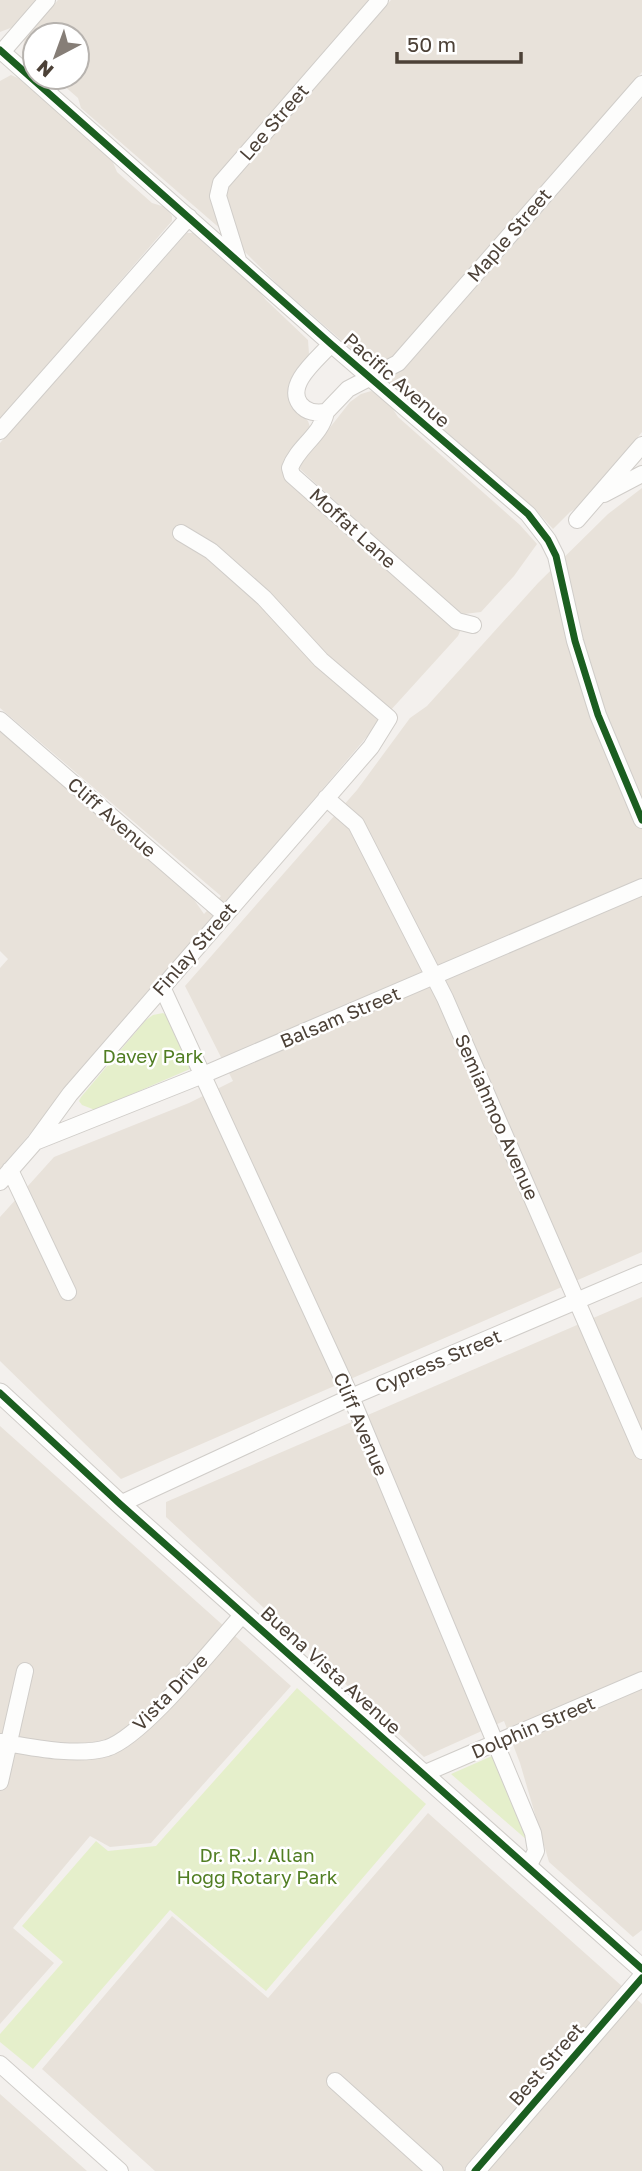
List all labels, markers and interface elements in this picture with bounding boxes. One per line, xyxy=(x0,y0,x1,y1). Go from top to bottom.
north arrow xyxy=(21,21,91,91)
scale bar xyxy=(397,21,521,65)
text: 50 m xyxy=(407,31,456,57)
text: N xyxy=(32,56,58,83)
street label: Lee Street xyxy=(234,79,313,165)
street label: Maple Street xyxy=(462,183,556,286)
street label: Pacific Avenue xyxy=(340,327,455,432)
street label: Moffat Lane xyxy=(305,483,401,573)
street label: Cliff Avenue xyxy=(63,772,161,861)
street label: Finlay Street xyxy=(147,897,240,1000)
street label: Balsam Street xyxy=(276,981,403,1052)
street label: Semiahmoo Avenue xyxy=(451,1030,544,1203)
park label: Davey Park xyxy=(102,1044,204,1067)
street label: Cypress Street xyxy=(371,1324,504,1397)
street label: Cliff Avenue xyxy=(329,1369,394,1479)
street label: Buena Vista Avenue xyxy=(257,1601,406,1739)
street label: Vista Drive xyxy=(127,1648,212,1735)
street label: Dolphin Street xyxy=(468,1690,598,1763)
park label: Dr. R.J. Allan Hogg Rotary Park xyxy=(177,1843,338,1888)
street label: Best Street xyxy=(503,2017,588,2110)

